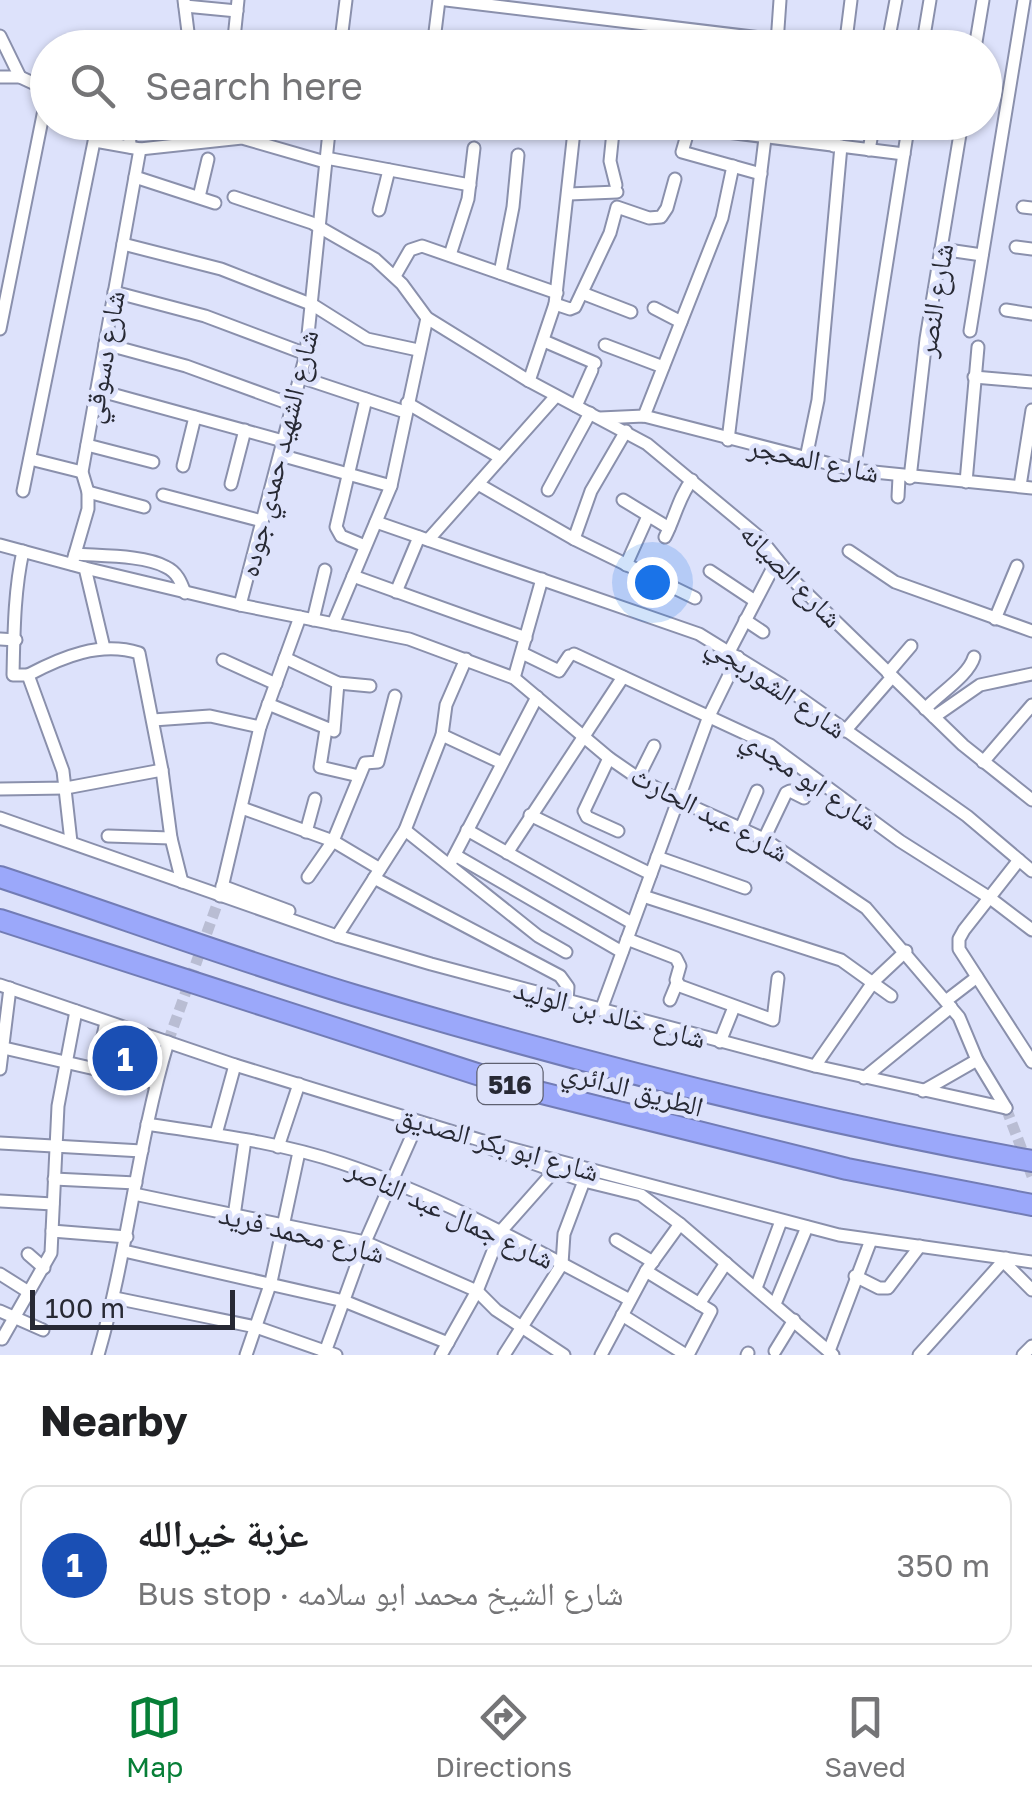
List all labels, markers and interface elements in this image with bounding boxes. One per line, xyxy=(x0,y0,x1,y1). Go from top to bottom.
search box xyxy=(30,30,1002,140)
icon: search xyxy=(65,58,120,113)
text: Search here xyxy=(145,63,363,108)
street label: شارع النصر xyxy=(909,241,961,360)
street label: شارع دسوقي xyxy=(75,288,138,427)
street label: شارع الشهيد حمدي جوده xyxy=(231,326,332,582)
street label: شارع المحجر xyxy=(744,429,882,491)
street label: شارع الصيانه xyxy=(733,516,850,635)
your location xyxy=(627,557,678,608)
street label: شارع الشوربجي xyxy=(697,627,853,751)
street label: شارع ابو مجدي xyxy=(732,722,884,842)
street label: شارع عبد الحارث xyxy=(625,758,794,870)
street label: شارع خالد بن الوليد xyxy=(510,972,710,1056)
pin: 1 xyxy=(92,1020,158,1096)
street label: الطريق الدائري xyxy=(557,1053,707,1130)
road number: 516 xyxy=(478,1064,542,1104)
street label: شارع ابو بكر الصديق xyxy=(393,1098,603,1190)
street label: شارع جمال عبد الناصر xyxy=(341,1150,560,1277)
street label: شارع محمد فريد xyxy=(215,1196,388,1271)
scale bar xyxy=(30,1285,235,1330)
text: 100 m xyxy=(45,1291,125,1324)
text: Nearby xyxy=(40,1395,188,1445)
text: عزبة خيرالله xyxy=(137,1510,309,1555)
text: 1 xyxy=(66,1546,83,1584)
text: 350 m xyxy=(897,1546,990,1584)
text: Bus stop · شارع الشيخ محمد ابو سلامه xyxy=(137,1574,624,1612)
tab: Map xyxy=(126,1690,183,1783)
tab: Directions xyxy=(435,1690,572,1783)
tab: Saved xyxy=(824,1690,906,1783)

